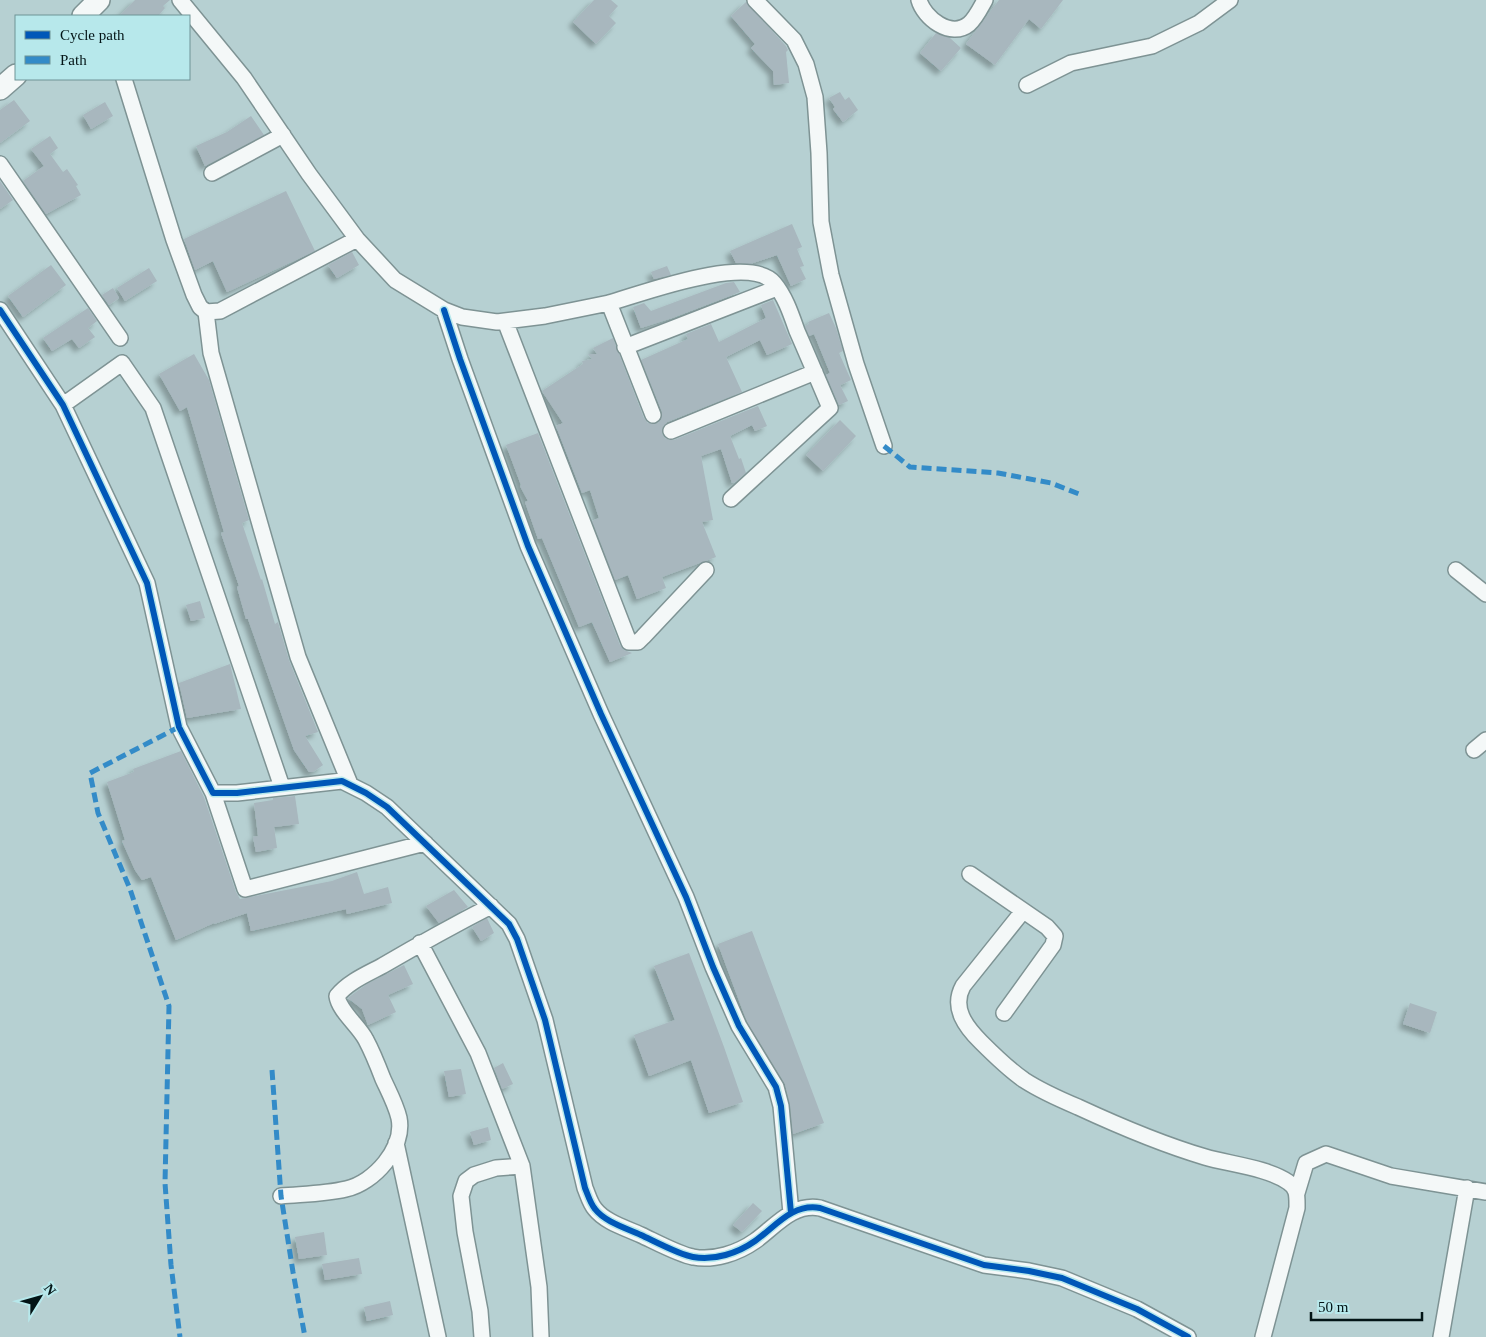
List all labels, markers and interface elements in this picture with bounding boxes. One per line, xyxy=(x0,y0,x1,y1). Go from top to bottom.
legend xyxy=(15,15,190,80)
text: Cycle path xyxy=(60,27,125,43)
text: Path xyxy=(60,52,87,68)
north arrow xyxy=(15,1272,65,1322)
text: N xyxy=(41,1281,59,1298)
scale bar xyxy=(1311,1290,1422,1322)
text: 50 m xyxy=(1318,1299,1349,1315)

